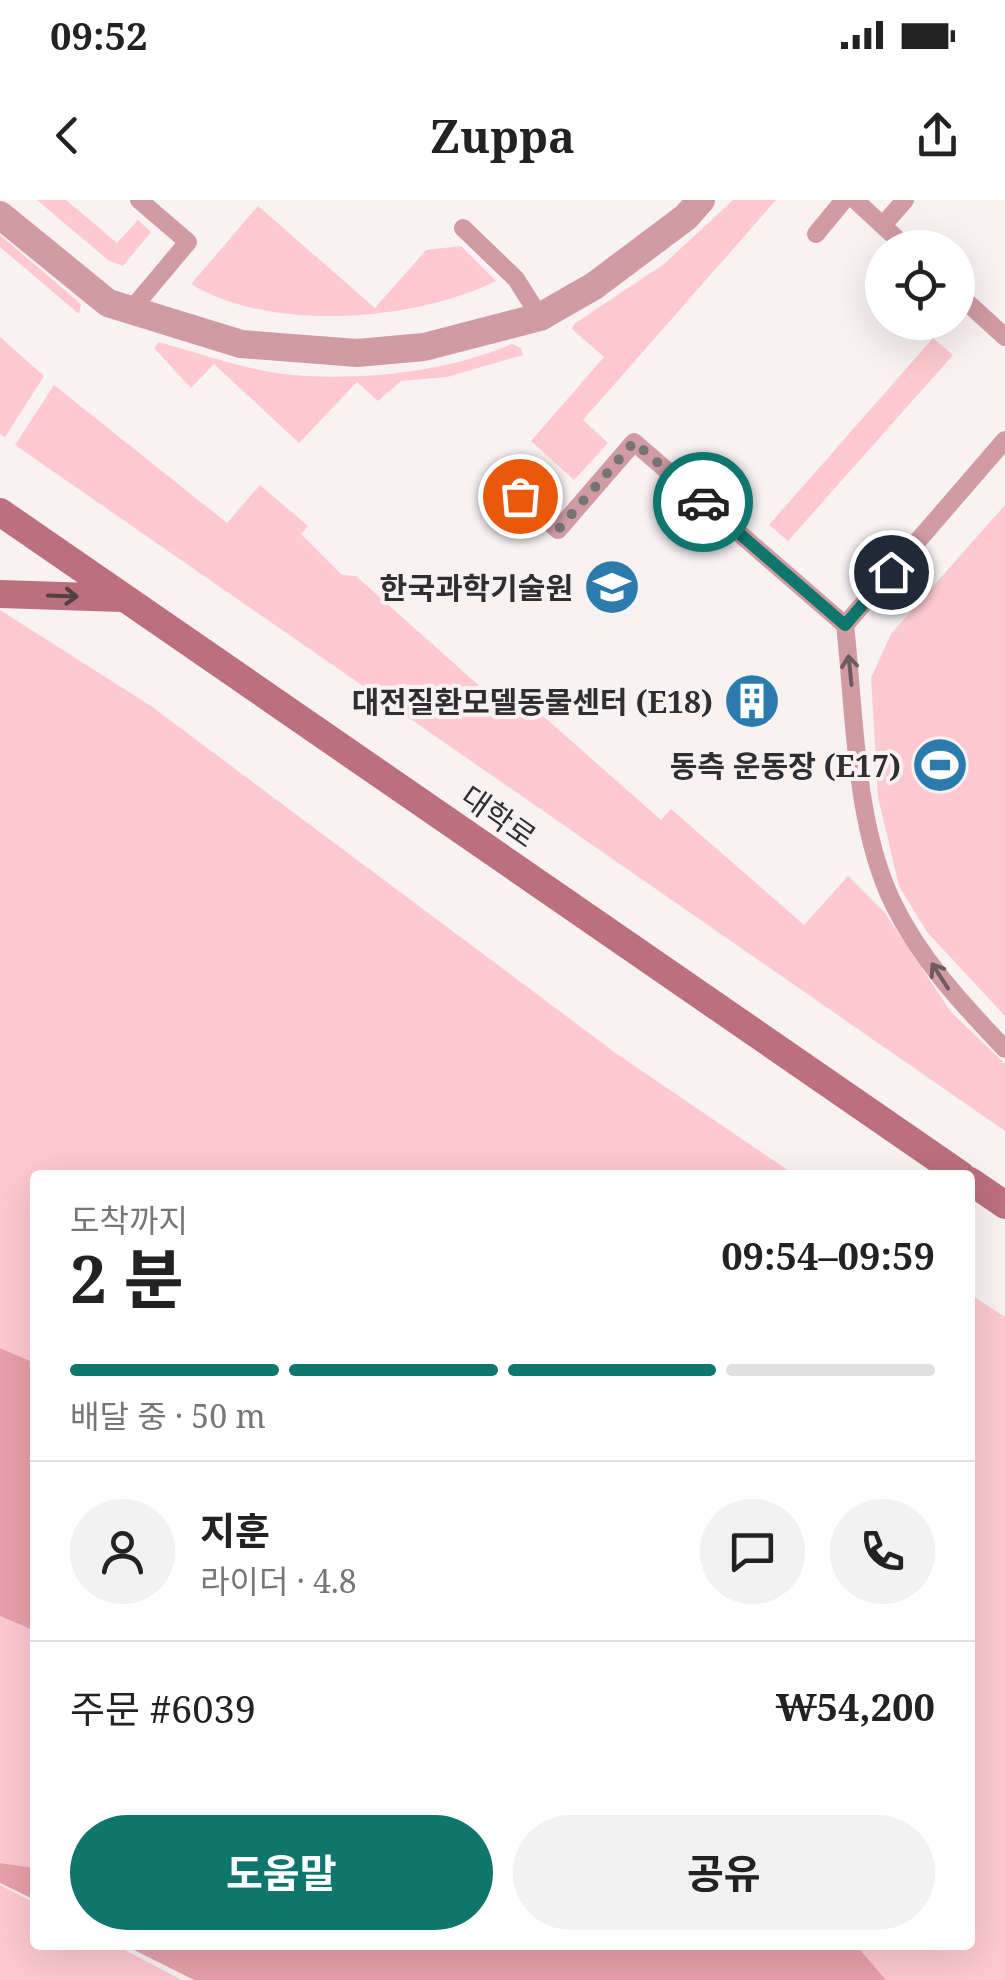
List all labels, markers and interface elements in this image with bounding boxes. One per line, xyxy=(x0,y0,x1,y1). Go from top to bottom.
text: 09:52 xyxy=(50,9,147,61)
text: Zuppa xyxy=(430,105,575,166)
icon: back xyxy=(40,108,95,163)
icon: share xyxy=(910,108,965,163)
map controls xyxy=(865,230,975,340)
button: locate xyxy=(865,230,975,340)
courier xyxy=(653,452,753,552)
pin xyxy=(478,454,563,539)
icon: bag xyxy=(493,469,548,524)
icon: car xyxy=(676,475,731,530)
pin xyxy=(849,530,934,615)
icon: home xyxy=(864,545,919,600)
school or university icon: 한국과학기술원 xyxy=(582,557,642,617)
place label: 한국과학기술원 xyxy=(380,567,573,608)
one-way arrow xyxy=(46,586,78,605)
one-way arrow xyxy=(840,655,859,687)
building icon: 대전질환모델동물센터 (E18) xyxy=(722,671,782,731)
place label: 대전질환모델동물센터 (E18) xyxy=(352,681,713,722)
sports icon: 동측 운동장 (E17) xyxy=(910,735,970,795)
place label: 동측 운동장 (E17) xyxy=(670,745,901,786)
street label: 대학로 xyxy=(453,775,545,857)
one-way arrow xyxy=(930,962,951,991)
text: 도착까지 xyxy=(70,1198,188,1241)
text: 09:54–09:59 xyxy=(721,1229,935,1281)
text: 2 분 xyxy=(70,1234,183,1322)
text: 배달 중 · 50 m xyxy=(70,1394,266,1437)
button: person xyxy=(70,1499,175,1604)
button: chat xyxy=(700,1499,805,1604)
button: phone xyxy=(830,1499,935,1604)
text: 지훈 xyxy=(200,1504,270,1556)
text: 라이더 · 4.8 xyxy=(200,1559,357,1602)
text: ₩54,200 xyxy=(776,1680,935,1732)
text: 주문 #6039 xyxy=(70,1682,256,1734)
button: 도움말 xyxy=(70,1815,493,1930)
button: 공유 xyxy=(513,1815,935,1930)

